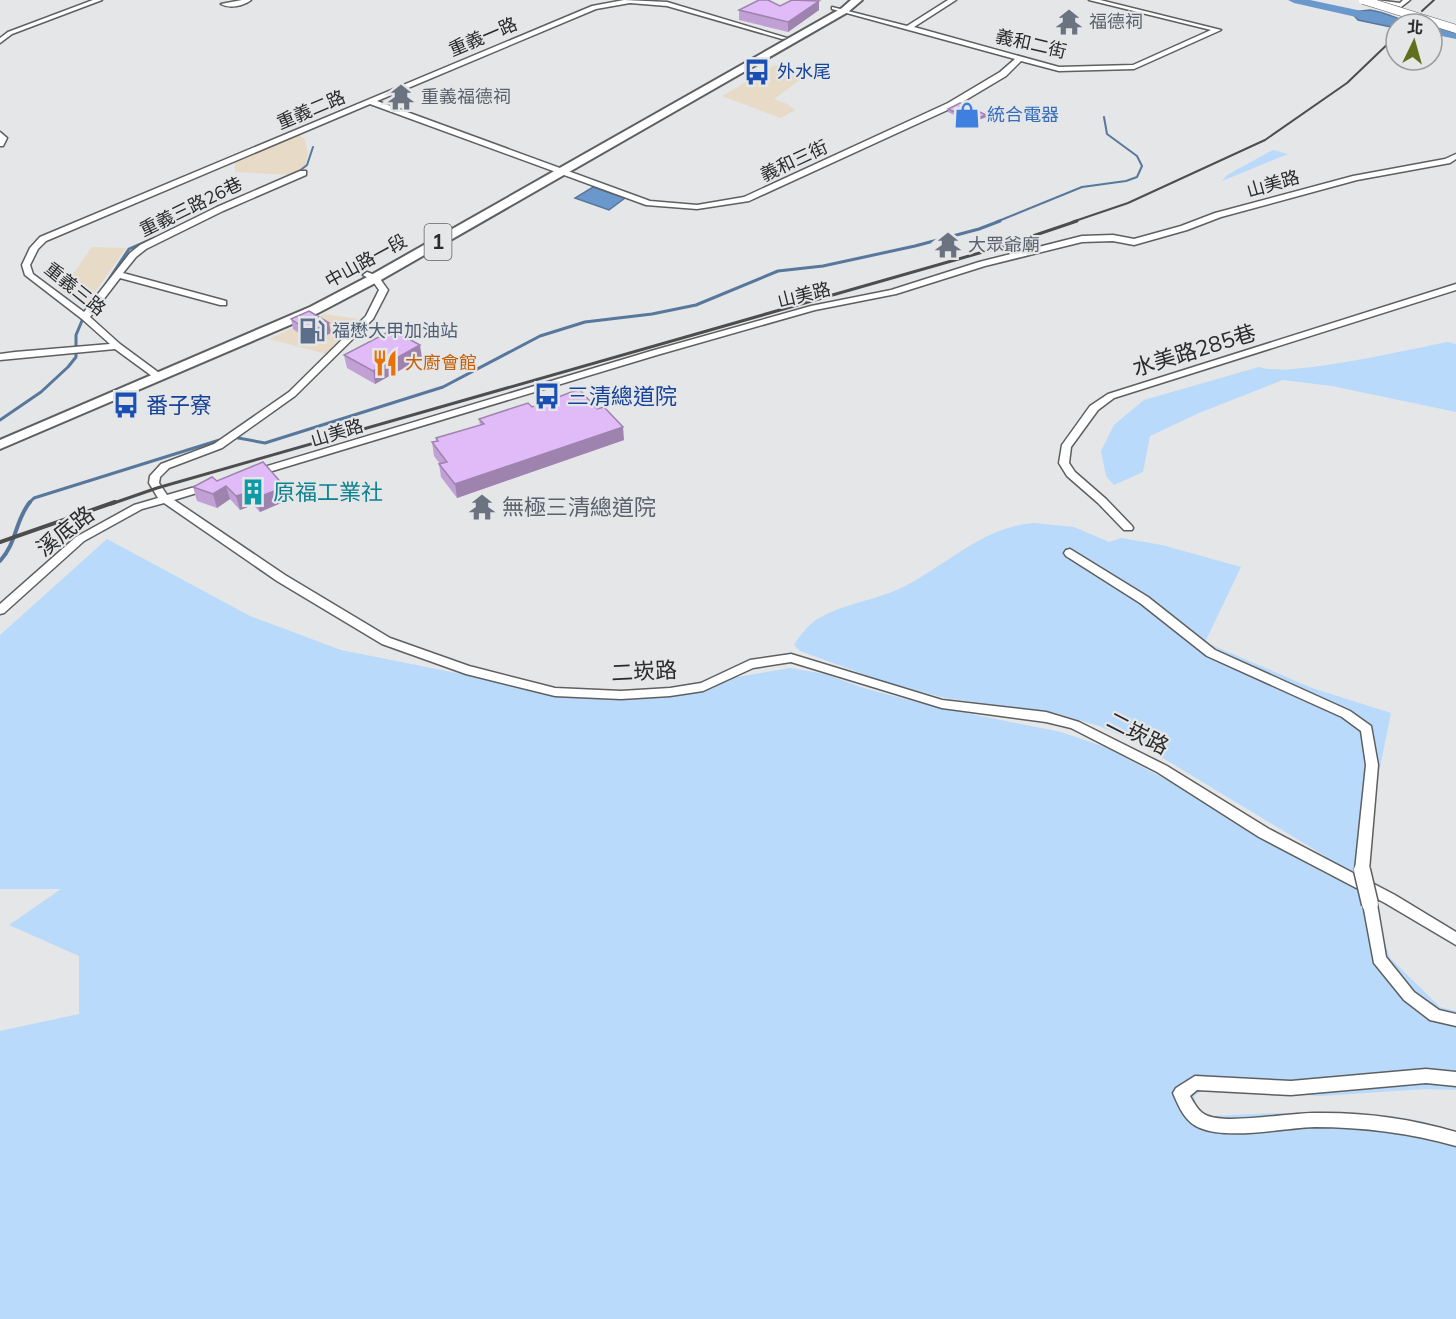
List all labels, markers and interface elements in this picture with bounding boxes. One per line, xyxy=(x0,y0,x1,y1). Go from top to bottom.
temple icon: 福德祠 xyxy=(1054,7,1084,37)
place label: 福德祠 xyxy=(1089,10,1143,33)
street label: 重義一路 xyxy=(445,12,520,61)
north arrow xyxy=(1384,12,1444,72)
text: 北 xyxy=(1406,16,1424,38)
street label: 義和二街 xyxy=(993,24,1069,63)
bus stop icon: 外水尾 xyxy=(742,57,772,87)
place label: 外水尾 xyxy=(777,60,831,83)
temple icon: 重義福德祠 xyxy=(386,82,416,112)
street label: 重義二路 xyxy=(273,85,348,134)
place label: 重義福德祠 xyxy=(421,85,511,108)
shop icon: 統合電器 xyxy=(952,100,982,130)
place label: 統合電器 xyxy=(987,103,1059,126)
street label: 義和三街 xyxy=(756,135,831,186)
street label: 山美路 xyxy=(1244,165,1302,202)
street label: 重義三路26巷 xyxy=(136,172,246,241)
road number: 1 xyxy=(424,224,452,260)
street label: 中山路一段 xyxy=(321,229,411,292)
temple icon: 大眾爺廟 xyxy=(933,230,963,260)
place label: 大眾爺廟 xyxy=(968,233,1040,256)
street label: 重義三路 xyxy=(40,257,111,320)
street label: 山美路 xyxy=(775,277,833,312)
fuel station icon: 福懋大甲加油站 xyxy=(297,316,327,346)
street label: 水美路285巷 xyxy=(1129,318,1259,382)
place label: 福懋大甲加油站 xyxy=(332,319,458,342)
restaurant icon: 大廚會館 xyxy=(370,348,400,378)
place label: 大廚會館 xyxy=(405,351,477,374)
bus stop icon: 三清總道院 xyxy=(532,381,562,411)
place label: 三清總道院 xyxy=(567,382,677,410)
bus stop icon: 番子寮 xyxy=(111,390,141,420)
place label: 番子寮 xyxy=(146,391,212,419)
street label: 山美路 xyxy=(308,414,366,451)
building icon: 原福工業社 xyxy=(238,477,268,507)
place label: 原福工業社 xyxy=(273,478,383,506)
temple icon: 無極三清總道院 xyxy=(467,492,497,522)
place label: 無極三清總道院 xyxy=(502,493,656,521)
street label: 溪底路 xyxy=(30,500,100,562)
street label: 二崁路 xyxy=(610,655,678,687)
street label: 二崁路 xyxy=(1102,706,1174,760)

